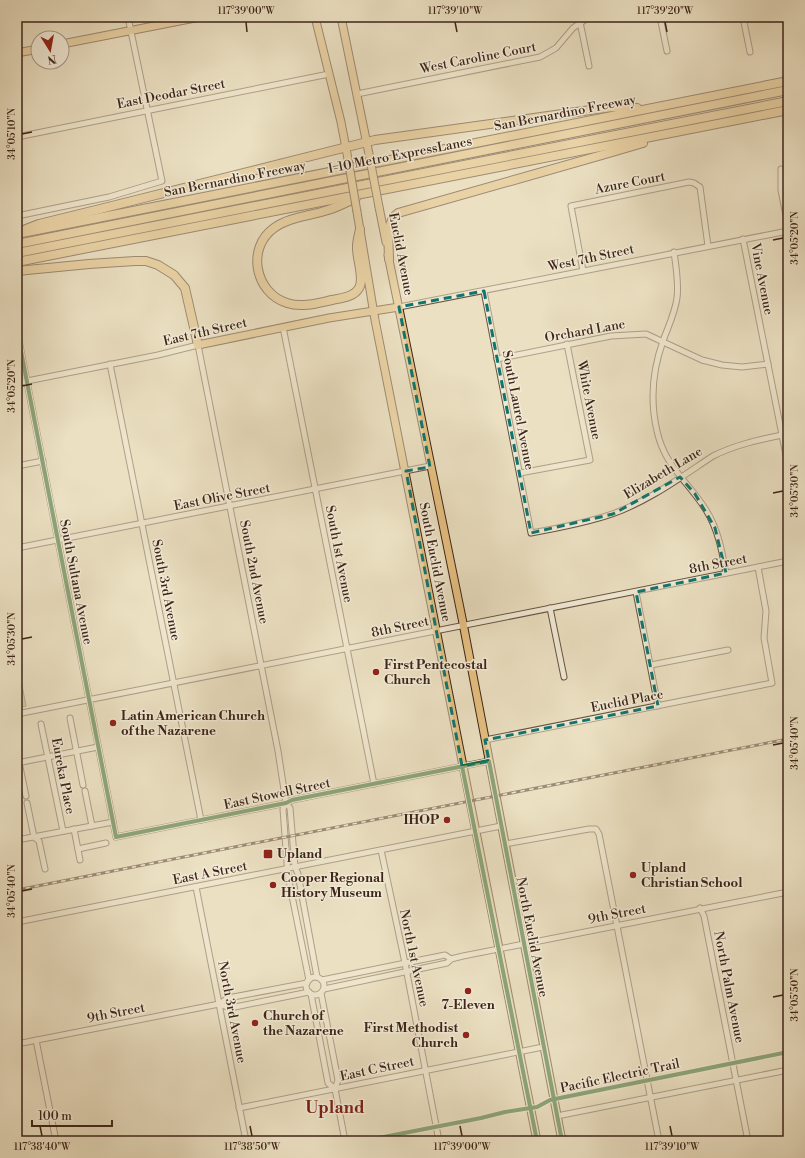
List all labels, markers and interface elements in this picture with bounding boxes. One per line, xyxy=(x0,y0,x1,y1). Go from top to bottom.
text: 117°39'00"W xyxy=(217,5,276,17)
text: 117°39'10"W xyxy=(428,5,483,17)
text: 117°39'20"W xyxy=(637,5,694,17)
north arrow xyxy=(30,30,70,70)
street label: West Caroline Court xyxy=(417,39,538,77)
text: N xyxy=(46,51,57,67)
street label: East Deodar Street xyxy=(115,76,227,112)
street label: San Bernardino Freeway xyxy=(493,91,638,135)
text: 34°05'10"N xyxy=(6,108,18,160)
street label: I-10 Metro ExpressLanes xyxy=(327,133,474,177)
street label: San Bernardino Freeway xyxy=(163,157,308,201)
street label: Azure Court xyxy=(592,168,667,198)
street label: Euclid Avenue xyxy=(385,211,417,297)
text: 34°05'20"N xyxy=(789,211,801,265)
street label: West 7th Street xyxy=(545,241,636,275)
street label: Vine Avenue xyxy=(747,241,777,317)
street label: East 7th Street xyxy=(161,314,249,349)
street label: Orchard Lane xyxy=(543,316,627,346)
street label: South Laurel Avenue xyxy=(499,349,538,472)
street label: White Avenue xyxy=(573,358,605,441)
text: 34°05'20"N xyxy=(6,359,18,413)
street label: Elizabeth Lane xyxy=(621,443,705,503)
text: 34°05'30"N xyxy=(789,464,801,518)
street label: East Olive Street xyxy=(172,480,272,514)
street label: South Euclid Avenue xyxy=(416,501,455,623)
street label: South 1st Avenue xyxy=(322,504,356,604)
street label: South Sultana Avenue xyxy=(56,518,96,646)
street label: South 2nd Avenue xyxy=(236,519,272,626)
street label: South 3rd Avenue xyxy=(148,538,184,642)
street label: 8th Street xyxy=(688,550,749,577)
text: 34°05'30"N xyxy=(6,612,18,666)
street label: 8th Street xyxy=(370,613,431,641)
place label: First Pentecostal Church xyxy=(384,657,488,688)
marker: First Pentecostal Church xyxy=(371,667,381,677)
street label: Euclid Place xyxy=(589,686,665,716)
place label: Latin American Church of the Nazarene xyxy=(121,708,265,739)
text: 34°05'40"N xyxy=(789,716,801,770)
marker: Latin American Church of the Nazarene xyxy=(108,718,118,728)
street label: Eureka Place xyxy=(48,736,78,816)
street label: East Stowell Street xyxy=(222,775,332,813)
place label: IHOP xyxy=(403,812,440,828)
marker: IHOP xyxy=(442,815,452,825)
place label: Upland xyxy=(277,846,323,862)
marker: Upland xyxy=(262,848,274,860)
street label: East A Street xyxy=(171,858,249,888)
place label: Upland Christian School xyxy=(641,860,743,891)
text: 34°05'40"N xyxy=(6,864,18,918)
place label: Cooper Regional History Museum xyxy=(281,870,385,901)
marker: Upland Christian School xyxy=(628,870,638,880)
street label: North Euclid Avenue xyxy=(513,876,552,999)
marker: Cooper Regional History Museum xyxy=(268,880,278,890)
street label: 9th Street xyxy=(587,901,648,927)
street label: North 1st Avenue xyxy=(396,908,432,1009)
street label: North Palm Avenue xyxy=(710,930,748,1045)
street label: North 3rd Avenue xyxy=(214,960,250,1065)
text: 34°05'50"N xyxy=(789,968,801,1022)
marker: 7-Eleven xyxy=(463,986,473,996)
place label: 7-Eleven xyxy=(441,997,495,1013)
street label: 9th Street xyxy=(86,1000,147,1026)
place label: Church of the Nazarene xyxy=(263,1008,344,1039)
marker: Church of the Nazarene xyxy=(250,1018,260,1028)
place label: First Methodist Church xyxy=(364,1020,458,1051)
marker: First Methodist Church xyxy=(461,1030,471,1040)
street label: East C Street xyxy=(338,1053,416,1085)
street label: Pacific Electric Trail xyxy=(559,1055,681,1096)
district label: Upland xyxy=(305,1097,365,1119)
scale bar xyxy=(32,1102,112,1128)
text: 100 m xyxy=(38,1109,72,1124)
text: 117°38'40"W xyxy=(14,1141,71,1153)
text: 117°38'50"W xyxy=(224,1141,281,1153)
text: 117°39'00"W xyxy=(433,1141,492,1153)
text: 117°39'10"W xyxy=(645,1141,700,1153)

